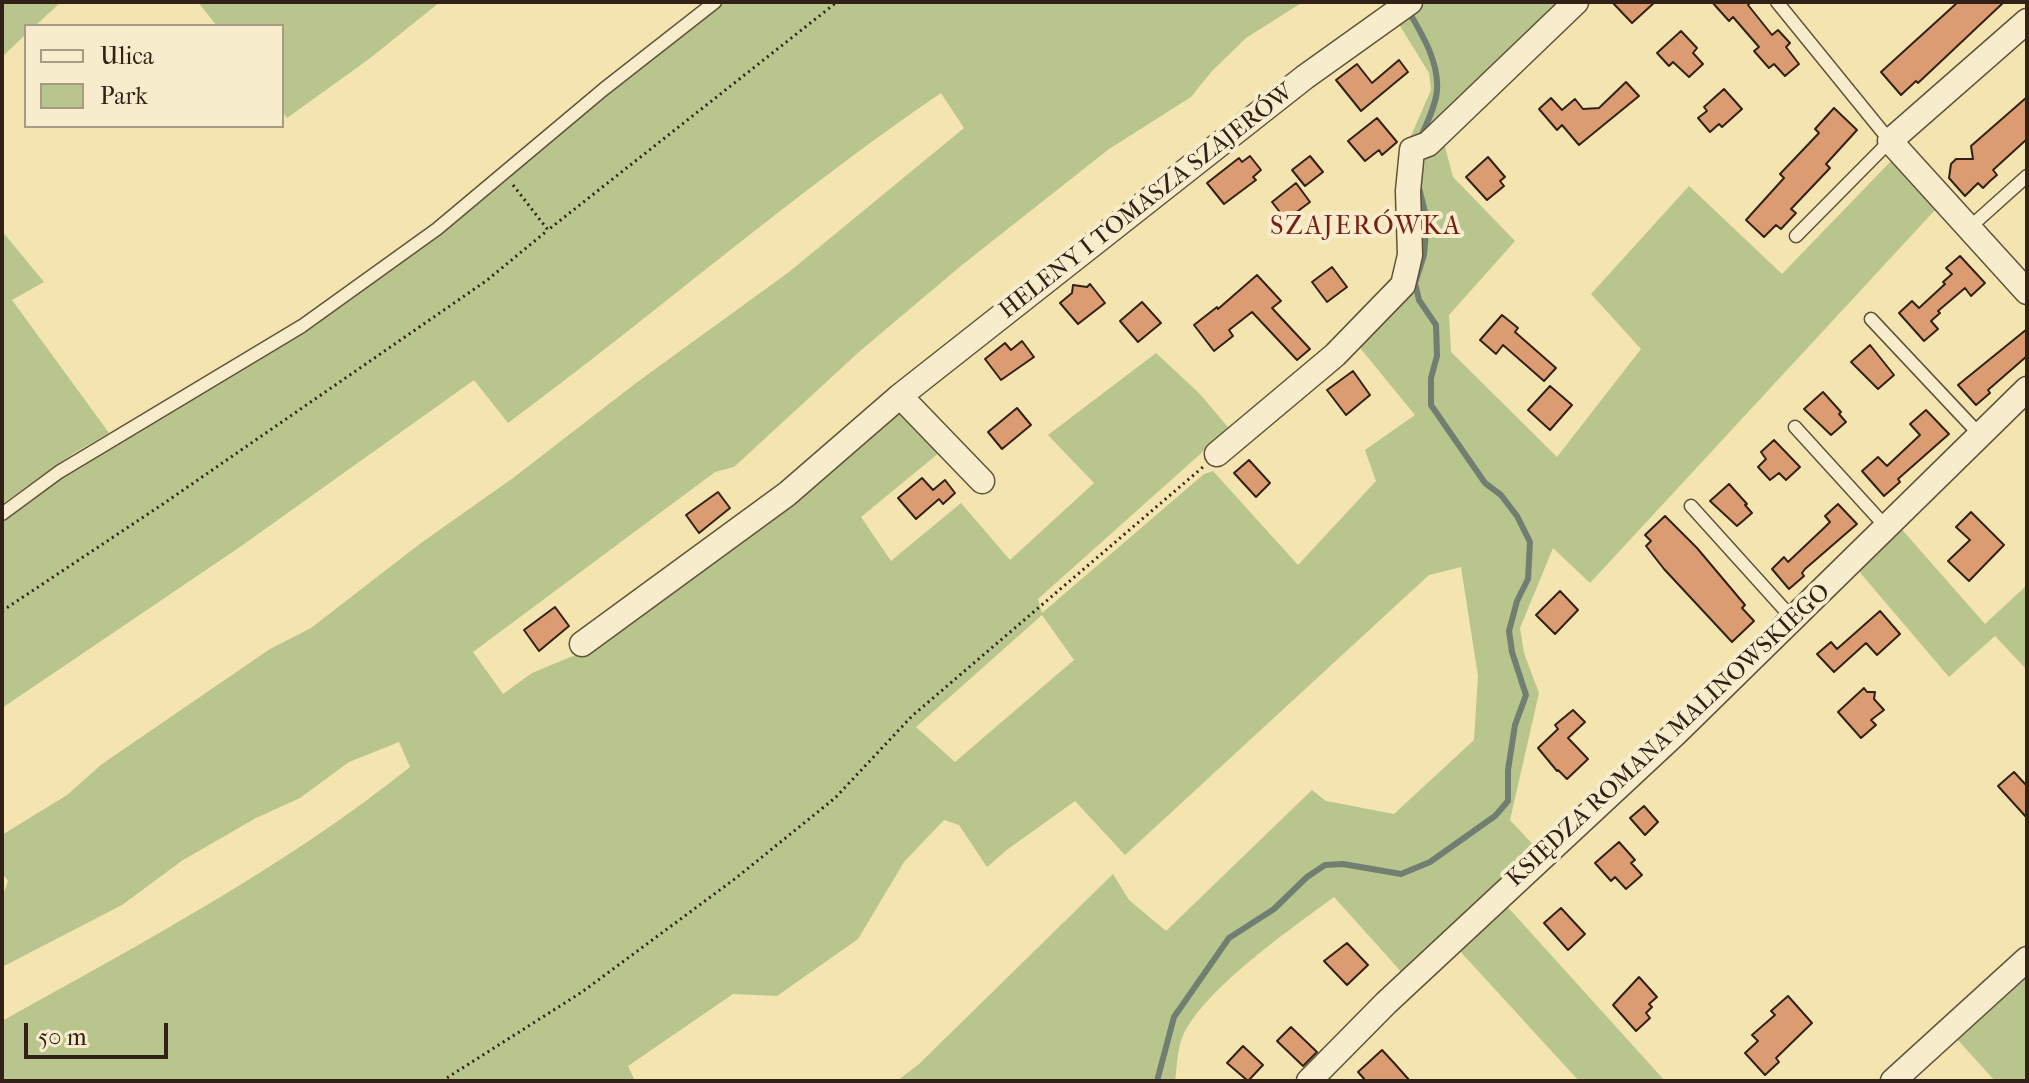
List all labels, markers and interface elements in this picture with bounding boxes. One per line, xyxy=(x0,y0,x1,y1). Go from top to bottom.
legend xyxy=(24,24,284,128)
text: Ulica xyxy=(100,42,154,70)
street label: HELENY I TOMASZA SZAJERÓW xyxy=(994,78,1300,326)
text: Park xyxy=(100,82,148,110)
district label: SZAJERÓWKA xyxy=(1270,212,1462,244)
street label: KSIĘDZA ROMANA MALINOWSKIEGO xyxy=(1501,578,1837,894)
scale bar xyxy=(28,1007,172,1057)
text: 50 m xyxy=(38,1023,87,1051)

